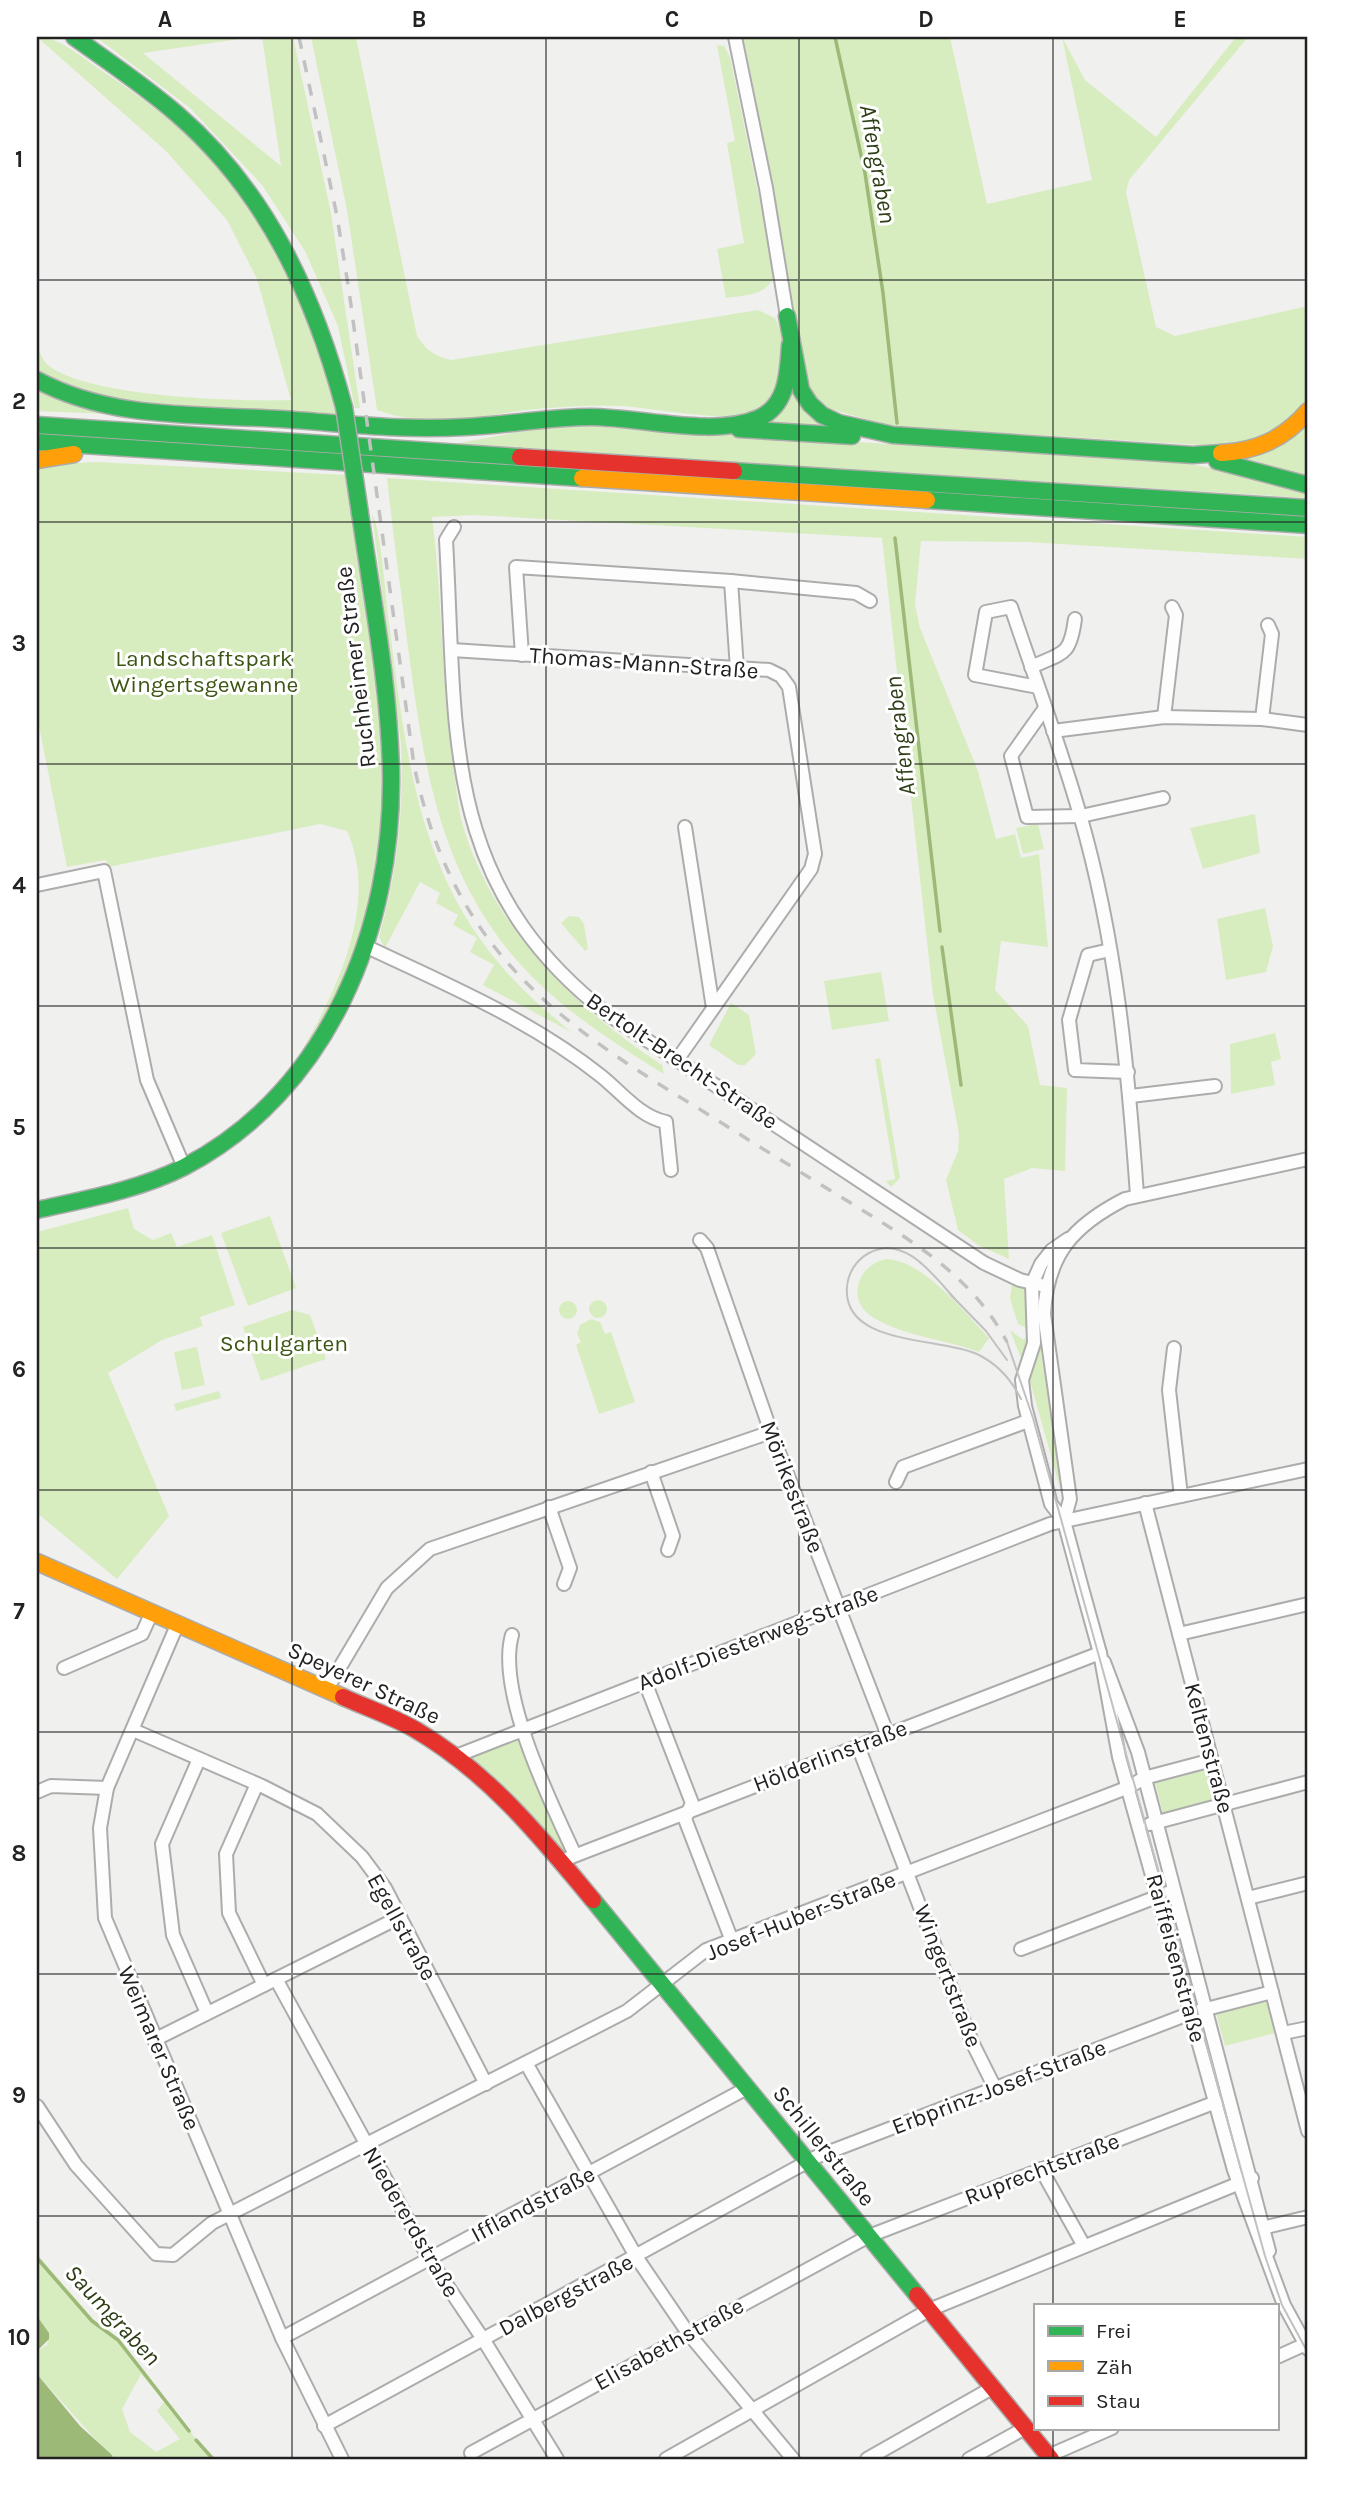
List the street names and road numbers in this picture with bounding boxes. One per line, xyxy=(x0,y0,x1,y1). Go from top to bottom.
street label: Ruchheimer Straße xyxy=(330,565,382,769)
street label: Thomas-Mann-Straße xyxy=(529,642,759,684)
street label: Bertolt-Brecht-Straße xyxy=(581,987,783,1135)
street label: Mörikestraße xyxy=(754,1417,830,1557)
street label: Adolf-Diesterweg-Straße xyxy=(634,1580,882,1696)
street label: Speyerer Straße xyxy=(284,1636,444,1730)
street label: Keltenstraße xyxy=(1179,1680,1239,1816)
street label: Hölderlinstraße xyxy=(749,1714,911,1798)
street label: Josef-Huber-Straße xyxy=(702,1866,900,1966)
street label: Egellstraße xyxy=(362,1869,442,1985)
street label: Raiffeisenstraße xyxy=(1141,1871,1211,2045)
street label: Wingertstraße xyxy=(908,1901,988,2051)
street label: Weimarer Straße xyxy=(112,1962,206,2134)
street label: Erbprinz-Josef-Straße xyxy=(888,2034,1110,2140)
street label: Schillerstraße xyxy=(767,2080,881,2212)
street label: Ruprechtstraße xyxy=(961,2127,1123,2211)
street label: Niedererdstraße xyxy=(357,2142,465,2302)
street label: Ifflandstraße xyxy=(466,2160,600,2248)
street label: Dalbergstraße xyxy=(494,2248,638,2342)
street label: Elisabethstraße xyxy=(590,2292,748,2396)

